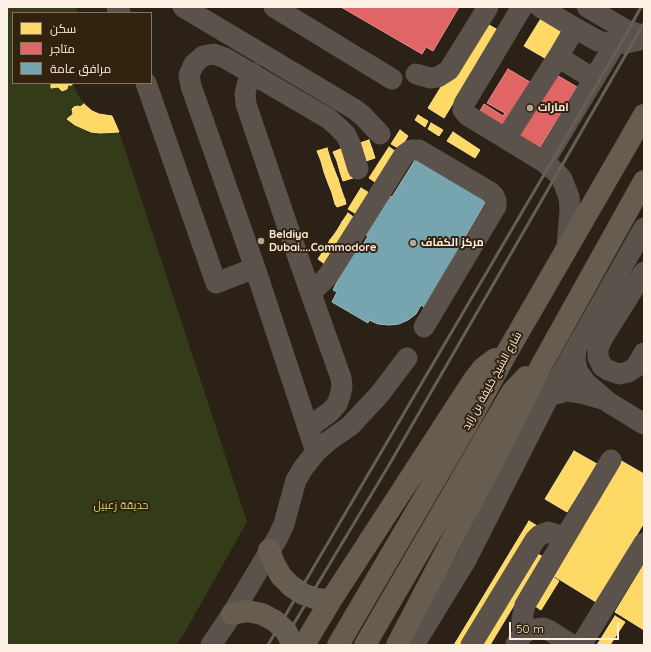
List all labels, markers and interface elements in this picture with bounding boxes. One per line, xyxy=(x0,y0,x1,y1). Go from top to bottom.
legend xyxy=(12,12,152,84)
text: سكن xyxy=(50,21,76,36)
text: متاجر xyxy=(50,41,75,56)
text: مرافق عامة xyxy=(50,61,111,76)
place label: امارات xyxy=(538,101,569,115)
marker: امارات xyxy=(525,103,535,113)
place label: Beldiya Dubai....Commodore xyxy=(269,228,376,254)
marker: Beldiya Dubai....Commodore xyxy=(256,236,266,246)
place label: مركز الكفاف xyxy=(421,236,484,250)
marker: مركز الكفاف xyxy=(408,238,418,248)
street label: شارع الشيخ خليفة بن زايد xyxy=(459,330,525,432)
park label: حديقة زعبيل xyxy=(94,499,148,513)
scale bar xyxy=(511,614,621,640)
text: 50 m xyxy=(516,621,544,636)

